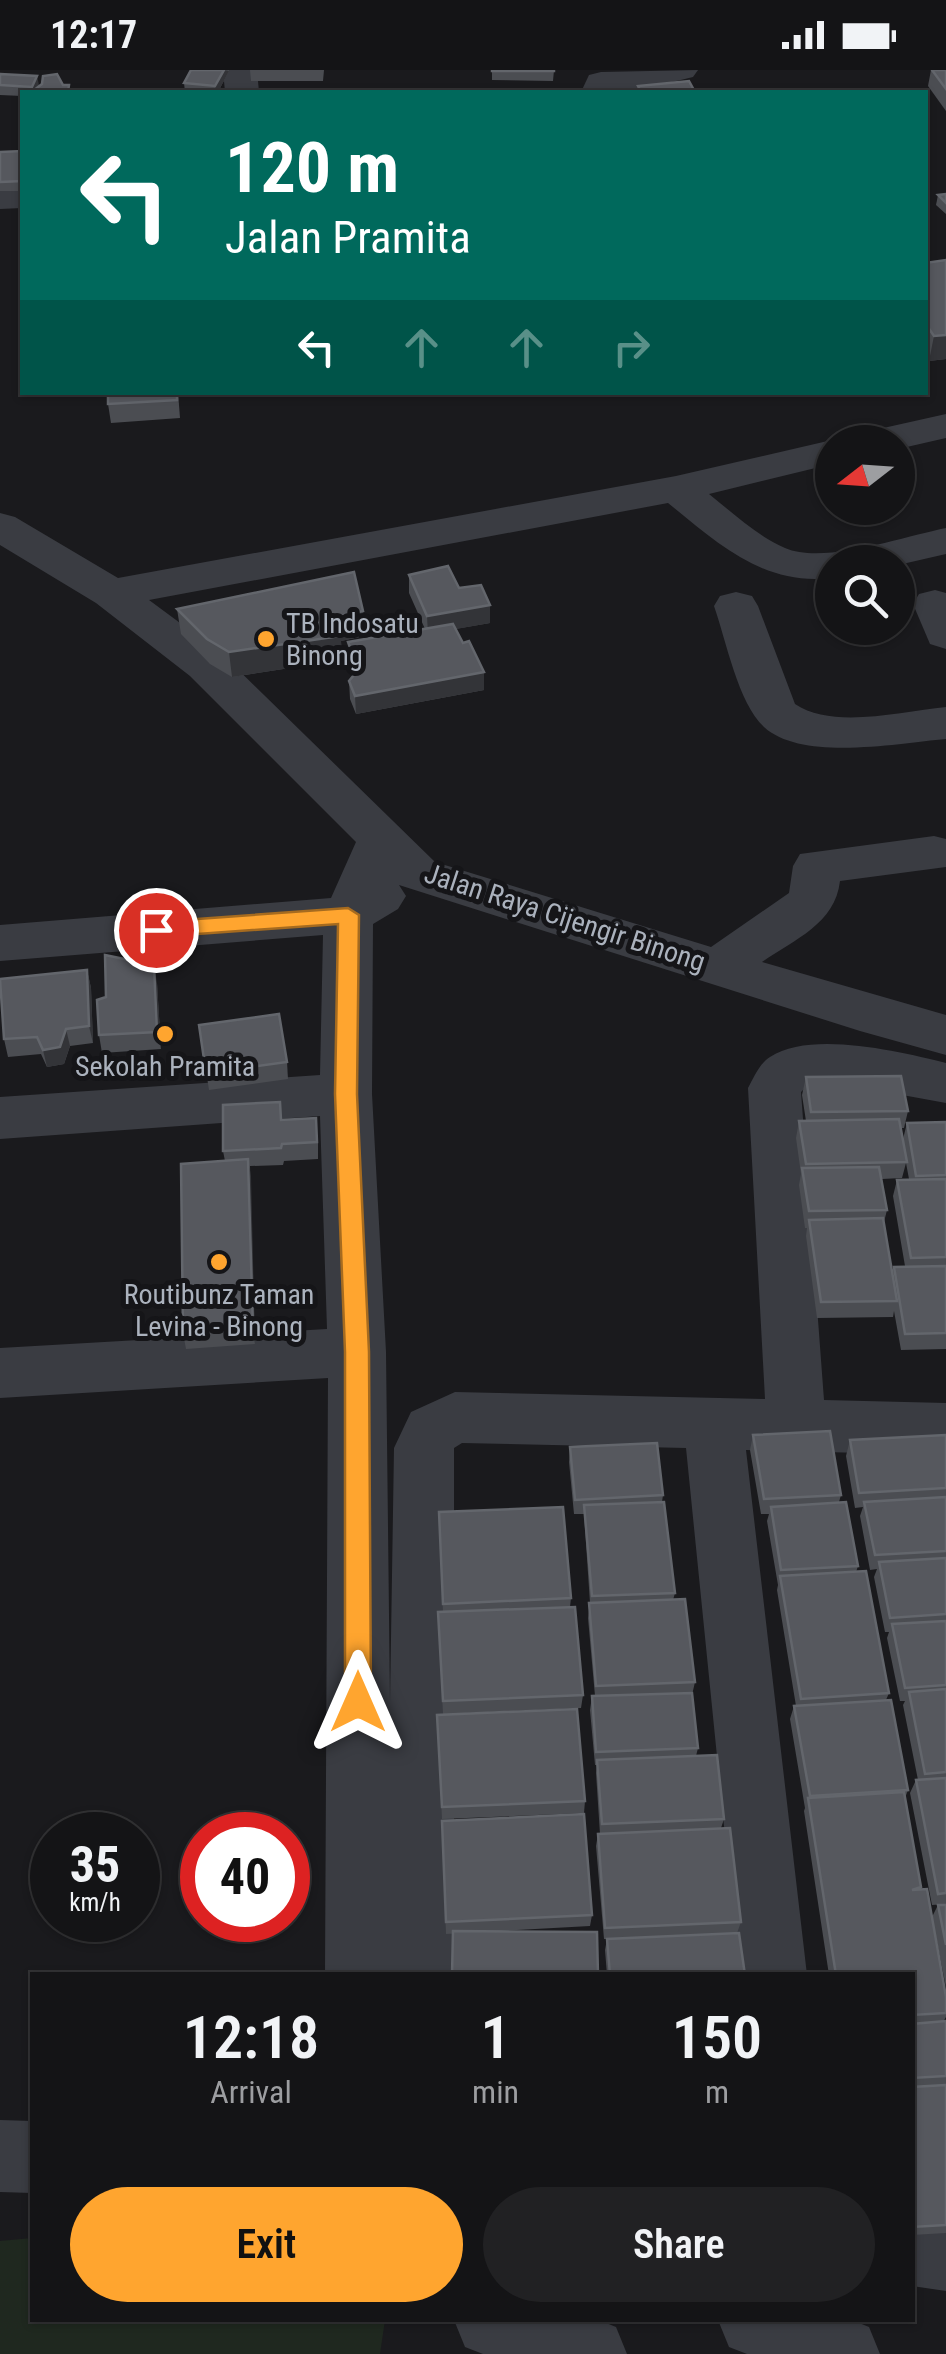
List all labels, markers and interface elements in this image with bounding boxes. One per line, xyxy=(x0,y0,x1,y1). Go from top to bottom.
text: 12:17 xyxy=(50,13,137,57)
text: 120 m xyxy=(225,127,399,209)
icon: left xyxy=(60,130,190,260)
text: Jalan Pramita xyxy=(225,211,471,264)
icon: left xyxy=(289,320,344,375)
icon: ahead xyxy=(394,320,449,375)
icon: ahead xyxy=(499,320,554,375)
icon: right xyxy=(604,320,659,375)
north arrow xyxy=(815,425,915,525)
map controls xyxy=(815,425,915,645)
button: search xyxy=(815,545,915,645)
place label: TB Indosatu Binong xyxy=(286,607,419,672)
marker: TB Indosatu Binong xyxy=(255,628,277,650)
street label: Jalan Raya Cijengir Binong xyxy=(420,856,709,978)
pin xyxy=(114,888,199,973)
icon: arrive xyxy=(129,903,184,958)
marker: Sekolah Pramita xyxy=(154,1023,176,1045)
place label: Sekolah Pramita xyxy=(75,1050,255,1083)
marker: Routibunz Taman Levina - Binong xyxy=(208,1251,230,1273)
place label: Routibunz Taman Levina - Binong xyxy=(124,1278,314,1343)
position arrow xyxy=(306,1650,410,1754)
speed limit sign: 40 xyxy=(180,1812,310,1942)
text: 35 xyxy=(70,1836,120,1894)
text: km/h xyxy=(69,1888,121,1917)
text: 12:18 xyxy=(183,2002,319,2073)
text: 1 xyxy=(480,2002,511,2073)
text: 150 xyxy=(672,2002,762,2073)
text: Arrival xyxy=(210,2073,292,2111)
text: min xyxy=(472,2073,519,2111)
text: m xyxy=(705,2073,729,2111)
button: Exit xyxy=(70,2187,463,2302)
button: Share xyxy=(483,2187,875,2302)

